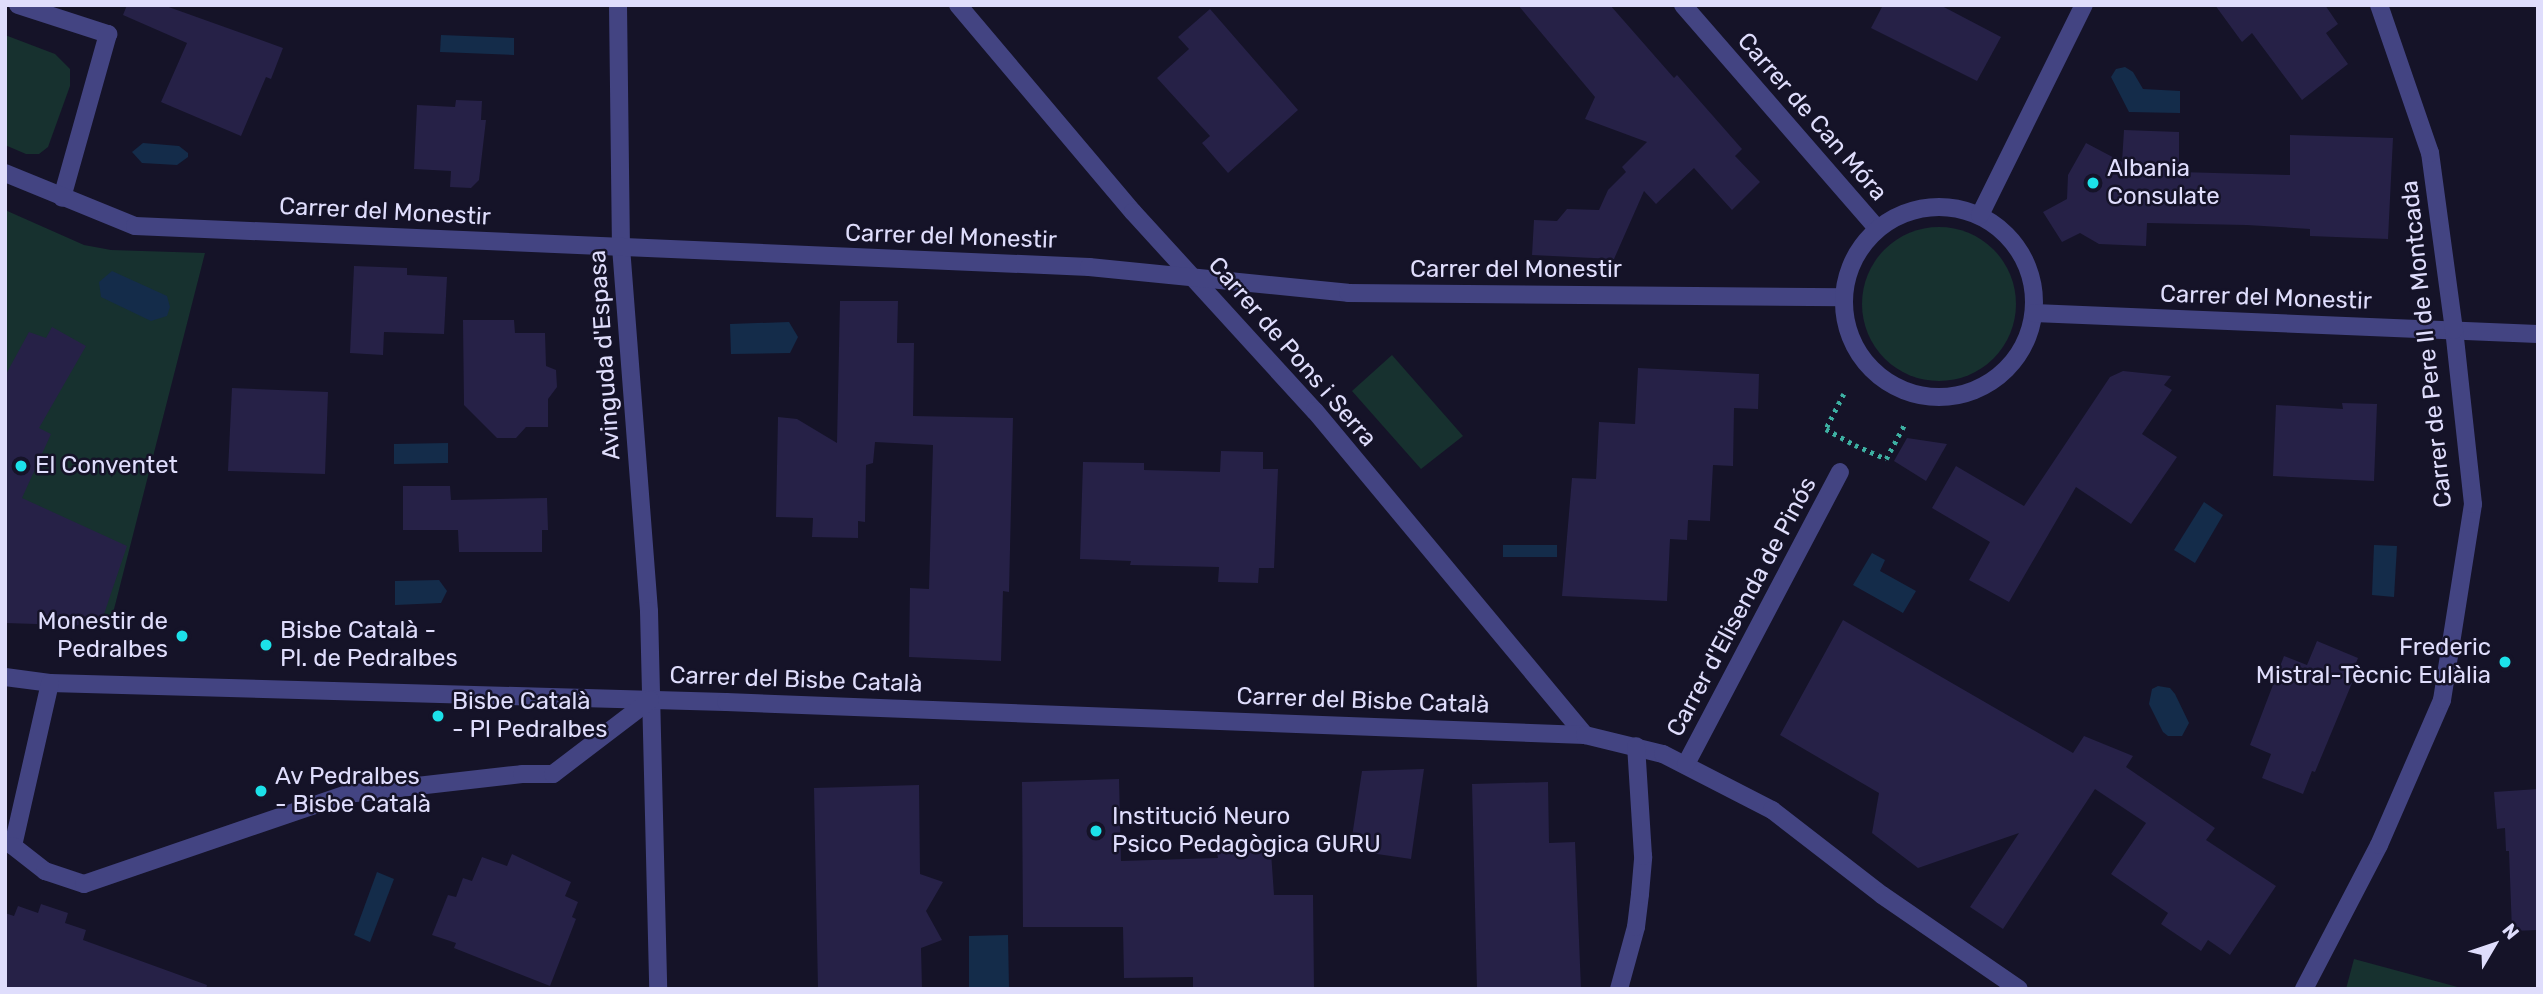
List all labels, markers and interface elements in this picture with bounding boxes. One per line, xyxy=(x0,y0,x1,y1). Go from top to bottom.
street label: Carrer de Can Móra xyxy=(1731,27,1893,207)
place label: Albania Consulate xyxy=(2107,155,2220,211)
marker: Albania Consulate xyxy=(2085,175,2101,191)
street label: Carrer de Pere II de Montcada xyxy=(2395,179,2459,509)
street label: Carrer del Monestir xyxy=(278,192,492,232)
street label: Carrer del Monestir xyxy=(844,219,1058,255)
street label: Avinguda d'Espasa xyxy=(583,249,627,461)
street label: Carrer de Pons i Serra xyxy=(1202,251,1382,453)
street label: Carrer del Monestir xyxy=(1410,256,1622,284)
street label: Carrer del Monestir xyxy=(2159,280,2373,316)
place label: El Conventet xyxy=(35,452,178,480)
marker: El Conventet xyxy=(13,458,29,474)
street label: Carrer d'Elisenda de Pinós xyxy=(1661,472,1823,742)
place label: Monestir de Pedralbes xyxy=(37,608,168,664)
place label: Bisbe Català - Pl. de Pedralbes xyxy=(280,617,458,673)
marker: Monestir de Pedralbes xyxy=(174,628,190,644)
place label: Frederic Mistral-Tècnic Eulàlia xyxy=(2256,634,2491,690)
marker: Bisbe Català - Pl. de Pedralbes xyxy=(258,637,274,653)
marker: Frederic Mistral-Tècnic Eulàlia xyxy=(2497,654,2513,670)
street label: Carrer del Bisbe Català xyxy=(669,661,923,699)
street label: Carrer del Bisbe Català xyxy=(1236,682,1490,720)
place label: Bisbe Català - Pl Pedralbes xyxy=(452,688,608,744)
marker: Bisbe Català - Pl Pedralbes xyxy=(430,708,446,724)
place label: Av Pedralbes - Bisbe Català xyxy=(275,763,431,819)
marker: Av Pedralbes - Bisbe Català xyxy=(253,783,269,799)
place label: Institució Neuro Psico Pedagògica GURU xyxy=(1112,803,1381,859)
marker: Institució Neuro Psico Pedagògica GURU xyxy=(1086,821,1106,841)
north arrow xyxy=(2459,910,2529,980)
text: N xyxy=(2497,919,2524,944)

